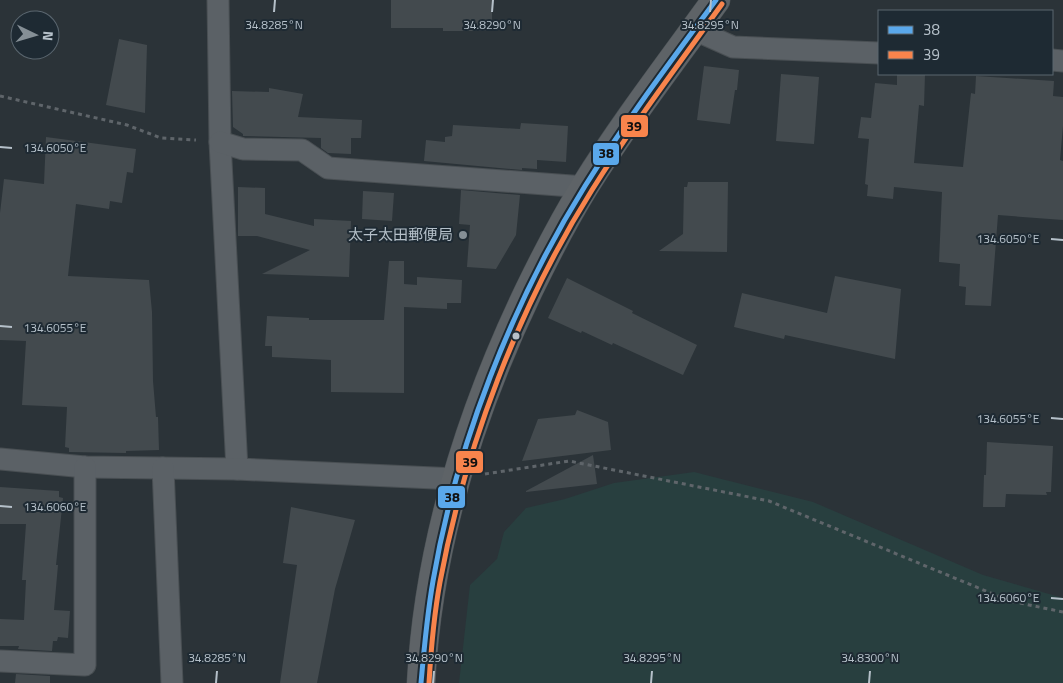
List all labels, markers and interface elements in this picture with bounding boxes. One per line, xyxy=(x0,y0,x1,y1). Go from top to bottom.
north arrow xyxy=(10,10,60,60)
legend xyxy=(878,10,1053,75)
text: 34.8285°N xyxy=(245,15,303,34)
text: 34.8290°N xyxy=(463,15,521,34)
text: 34.8295°N xyxy=(681,15,739,34)
text: 38 xyxy=(923,18,940,41)
text: N xyxy=(38,30,59,42)
text: 39 xyxy=(923,43,940,66)
line badge: 39 xyxy=(620,114,649,138)
text: 39 xyxy=(626,115,642,136)
text: 134.6050°E xyxy=(24,138,87,157)
line badge: 38 xyxy=(592,142,620,166)
text: 38 xyxy=(598,142,614,163)
place label: 太子太田郵便局 xyxy=(348,223,453,246)
marker: 太子太田郵便局 xyxy=(457,229,469,241)
text: 134.6050°E xyxy=(977,229,1040,248)
text: 134.6055°E xyxy=(24,318,87,337)
unlabelled marker xyxy=(511,331,521,341)
text: 134.6055°E xyxy=(977,409,1040,428)
line badge: 39 xyxy=(455,450,484,474)
text: 39 xyxy=(462,451,478,472)
line badge: 38 xyxy=(437,485,466,509)
text: 38 xyxy=(444,486,460,507)
text: 134.6060°E xyxy=(24,497,87,516)
text: 134.6060°E xyxy=(977,588,1040,607)
text: 34.8285°N xyxy=(188,648,246,667)
text: 34.8290°N xyxy=(405,648,463,667)
text: 34.8295°N xyxy=(623,648,681,667)
text: 34.8300°N xyxy=(841,648,899,667)

